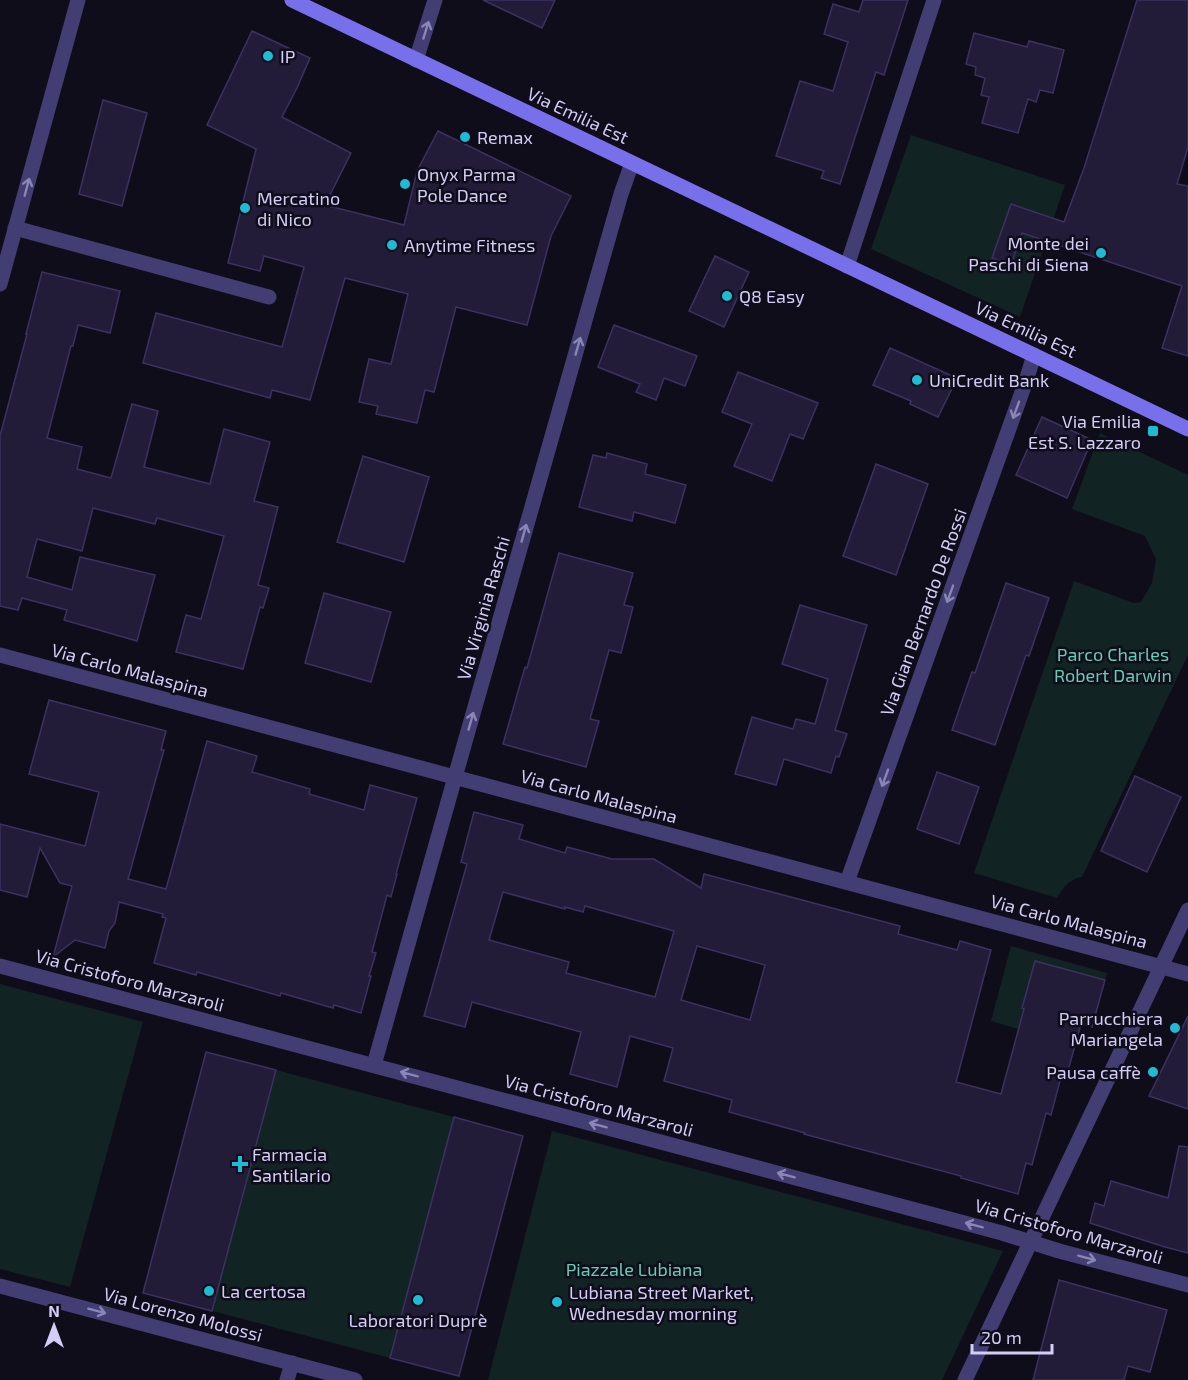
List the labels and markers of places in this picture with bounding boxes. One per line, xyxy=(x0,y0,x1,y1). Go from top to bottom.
place label: IP xyxy=(280,45,295,67)
marker: IP xyxy=(261,49,275,63)
place label: Remax xyxy=(477,126,533,148)
marker: Remax xyxy=(458,130,472,144)
place label: Onyx Parma Pole Dance xyxy=(417,163,516,206)
marker: Onyx Parma Pole Dance xyxy=(398,177,412,191)
place label: Mercatino di Nico xyxy=(257,187,340,230)
marker: Mercatino di Nico xyxy=(238,201,252,215)
place label: Monte dei Paschi di Siena xyxy=(968,232,1089,275)
place label: Anytime Fitness xyxy=(404,234,535,256)
marker: Anytime Fitness xyxy=(385,238,399,252)
marker: Monte dei Paschi di Siena xyxy=(1094,246,1108,260)
place label: Q8 Easy xyxy=(739,285,805,307)
marker: Q8 Easy xyxy=(720,289,734,303)
place label: UniCredit Bank xyxy=(929,369,1049,391)
marker: UniCredit Bank xyxy=(910,373,924,387)
place label: Via Emilia Est S. Lazzaro xyxy=(1028,410,1141,453)
marker: Via Emilia Est S. Lazzaro xyxy=(1146,424,1160,438)
place label: Parrucchiera Mariangela xyxy=(1059,1007,1163,1050)
marker: Parrucchiera Mariangela xyxy=(1168,1021,1182,1035)
place label: Pausa caffè xyxy=(1046,1061,1141,1083)
marker: Pausa caffè xyxy=(1146,1065,1160,1079)
place label: Farmacia Santilario xyxy=(252,1143,331,1186)
marker: Farmacia Santilario xyxy=(233,1157,247,1171)
place label: La certosa xyxy=(221,1280,306,1302)
place label: Lubiana Street Market, Wednesday morning xyxy=(569,1281,754,1324)
marker: La certosa xyxy=(202,1284,216,1298)
marker: Laboratori Duprè xyxy=(411,1293,425,1307)
marker: Lubiana Street Market, Wednesday morning xyxy=(550,1295,564,1309)
place label: Laboratori Duprè xyxy=(349,1309,487,1331)

